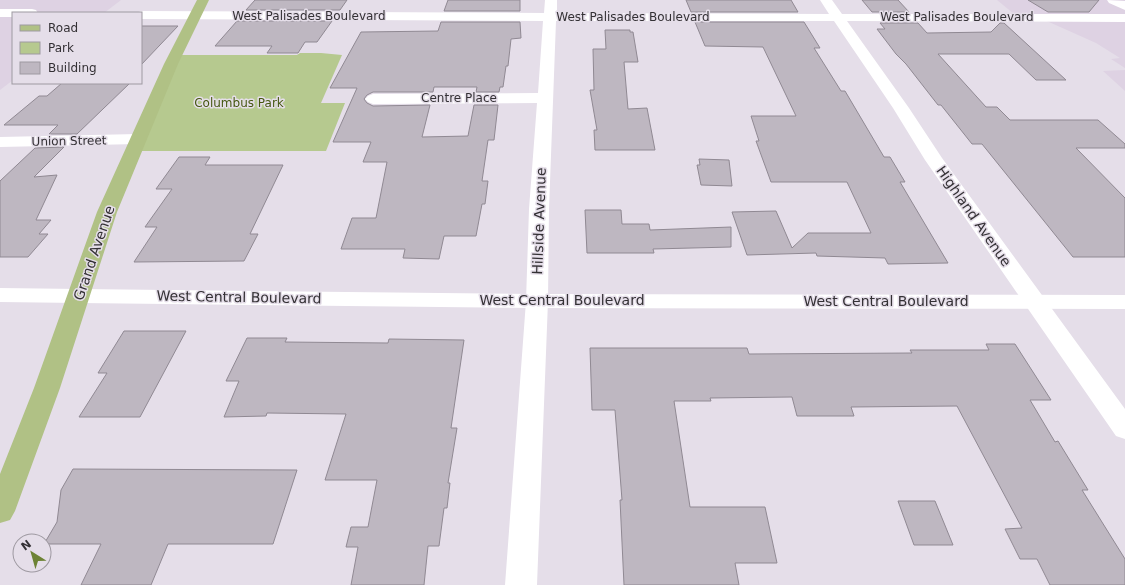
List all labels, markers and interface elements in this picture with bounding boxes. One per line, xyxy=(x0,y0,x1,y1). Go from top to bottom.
street label: West Palisades Boulevard xyxy=(232,9,386,23)
street label: West Palisades Boulevard xyxy=(556,10,710,24)
street label: West Palisades Boulevard xyxy=(880,10,1034,24)
legend xyxy=(12,12,142,84)
text: Road xyxy=(48,21,78,35)
text: Park xyxy=(48,41,74,55)
text: Building xyxy=(48,61,97,75)
street label: Centre Place xyxy=(421,91,497,105)
park label: Columbus Park xyxy=(194,96,284,110)
street label: Union Street xyxy=(31,133,107,149)
street label: Highland Avenue xyxy=(933,163,1015,269)
street label: Hillside Avenue xyxy=(529,167,549,275)
street label: Grand Avenue xyxy=(70,203,118,303)
street label: West Central Boulevard xyxy=(156,288,322,306)
street label: West Central Boulevard xyxy=(479,292,645,308)
street label: West Central Boulevard xyxy=(803,293,969,309)
north arrow xyxy=(12,533,52,573)
text: N xyxy=(19,537,34,553)

